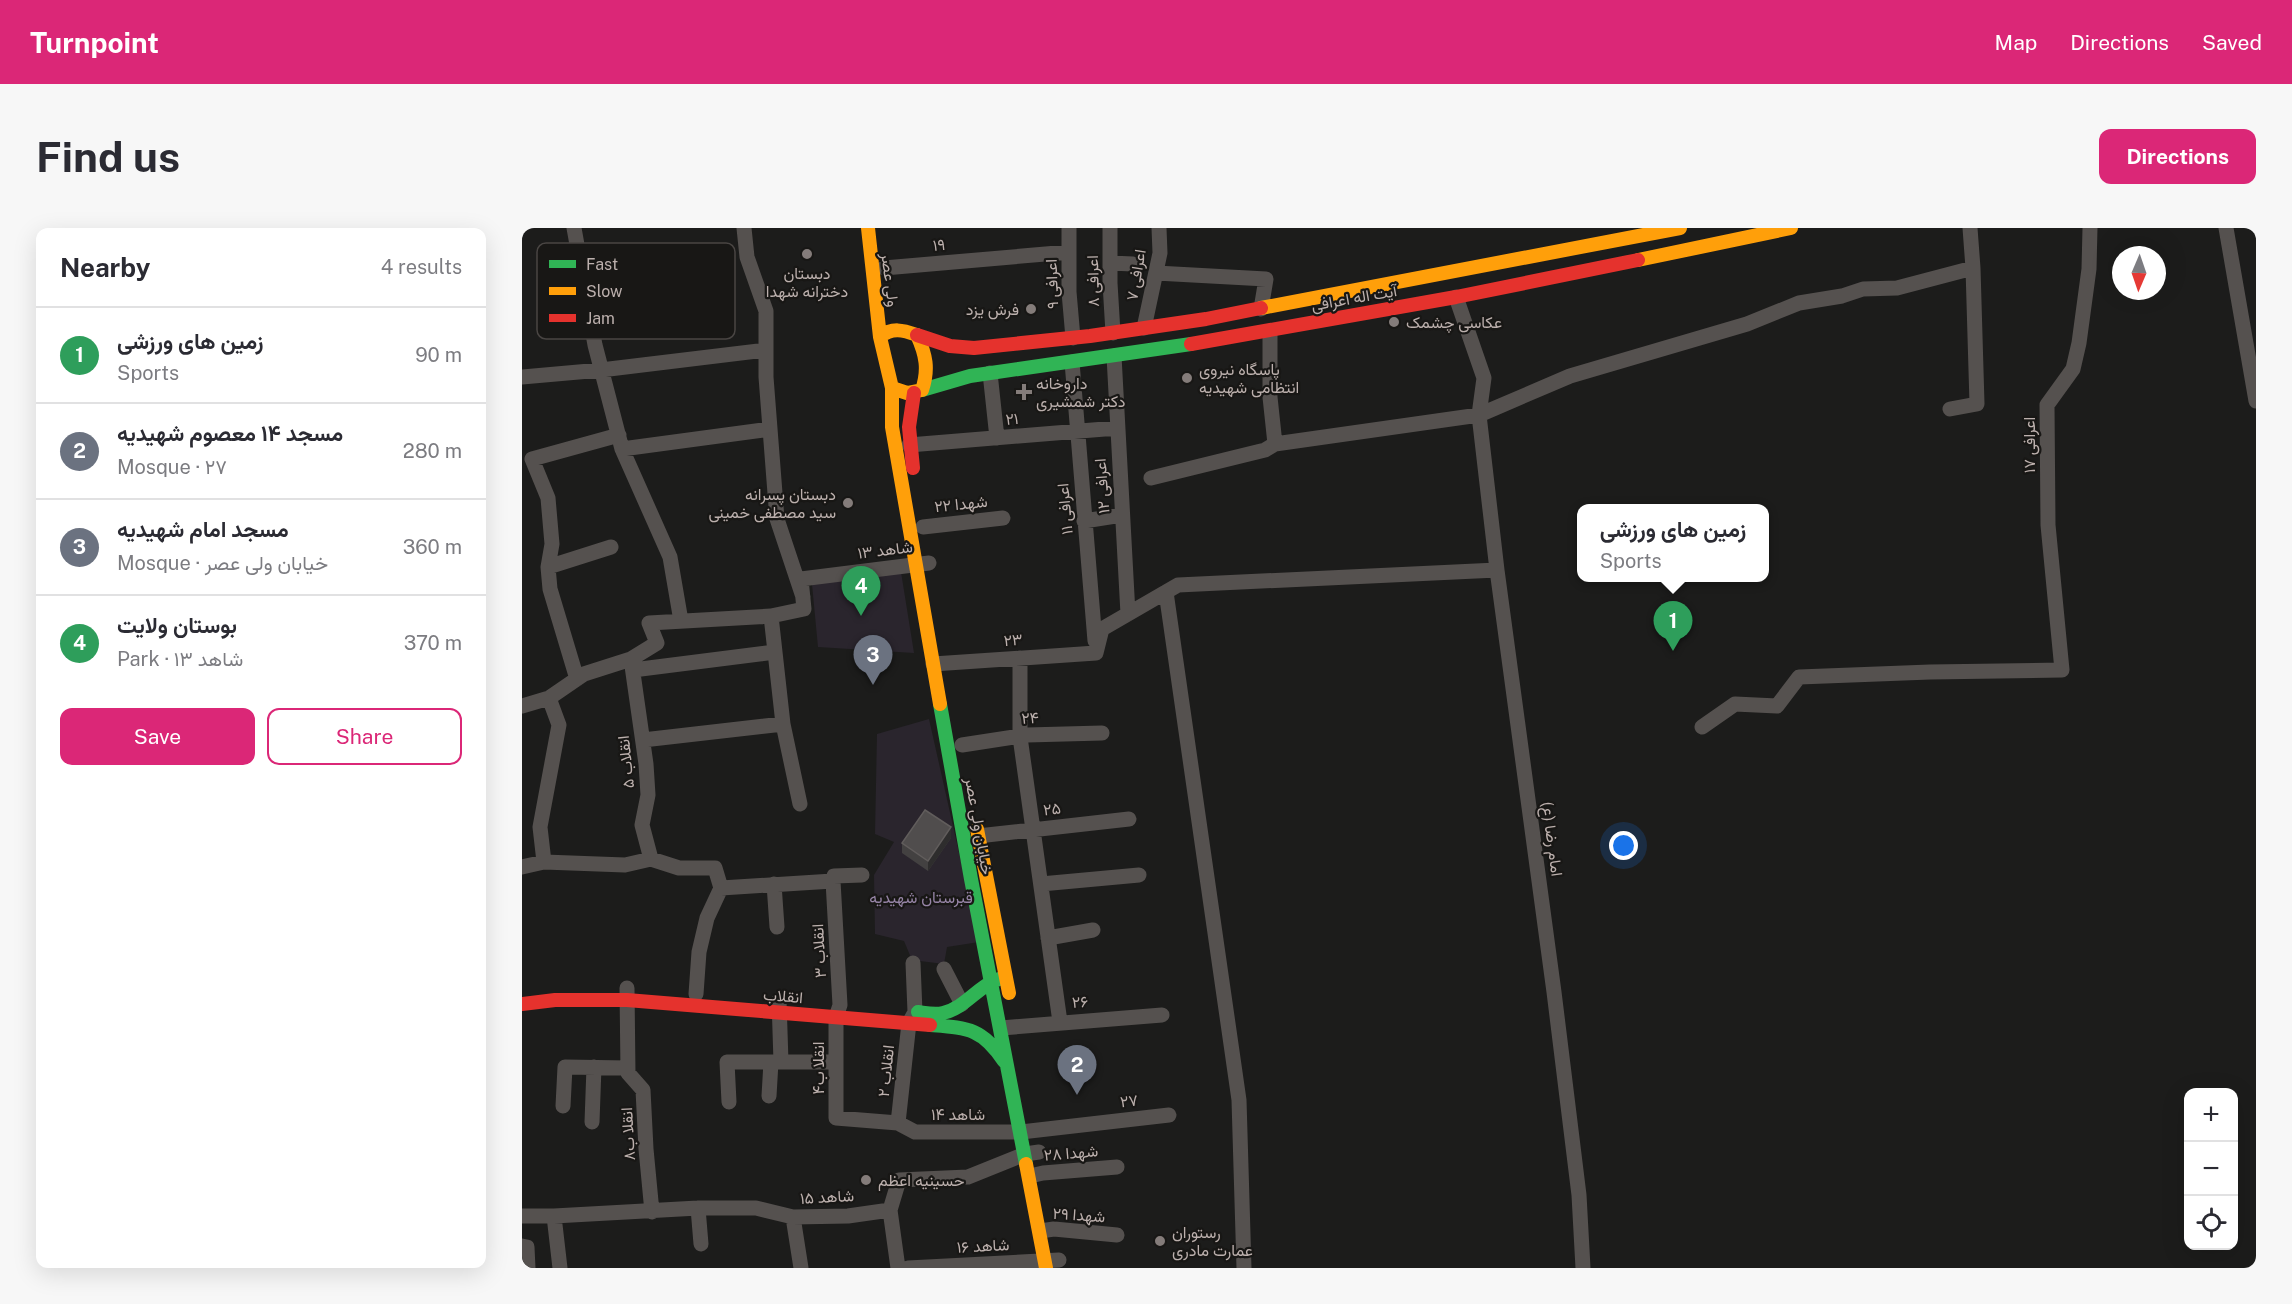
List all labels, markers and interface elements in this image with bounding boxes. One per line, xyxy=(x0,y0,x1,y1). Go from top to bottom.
text: Turnpoint xyxy=(30,26,159,59)
text: Map xyxy=(1995,30,2037,55)
text: Directions xyxy=(2070,30,2169,55)
text: Saved xyxy=(2202,30,2262,55)
button: Directions xyxy=(2099,129,2256,184)
text: Find us xyxy=(36,132,180,181)
street label: ۱۹ xyxy=(932,235,946,255)
legend xyxy=(537,243,735,339)
north arrow xyxy=(2112,246,2166,300)
marker: دبستان دخترانه شهدا xyxy=(800,247,814,261)
street label: اعرافی ۷ xyxy=(1122,248,1151,302)
street label: ولی عصر xyxy=(876,251,903,308)
text: Nearby xyxy=(60,252,150,283)
text: 4 results xyxy=(381,255,462,279)
text: Fast xyxy=(586,255,618,274)
street label: اعرافی ۸ xyxy=(1083,255,1104,307)
street label: اعرافی ۹ xyxy=(1042,259,1063,309)
place label: دبستان دخترانه شهدا xyxy=(766,264,848,302)
street label: آیت اله اعرافی xyxy=(1310,281,1400,316)
text: Slow xyxy=(586,282,623,301)
place label: فرش یزد xyxy=(966,300,1019,320)
marker: فرش یزد xyxy=(1024,302,1038,316)
text: Jam xyxy=(586,309,615,328)
place label: عکاسی چشمک xyxy=(1406,313,1502,334)
marker: عکاسی چشمک xyxy=(1387,315,1401,329)
text: زمین های ورزشی xyxy=(117,328,264,354)
text: 1 xyxy=(75,343,84,367)
text: 90 m xyxy=(415,343,462,367)
place label: پاسگاه نیروی انتظامی شهیدیه xyxy=(1199,360,1299,398)
text: Sports xyxy=(117,361,179,385)
marker: پاسگاه نیروی انتظامی شهیدیه xyxy=(1180,371,1194,385)
place label: داروخانه دکتر شمشیری xyxy=(1036,374,1126,412)
marker: داروخانه دکتر شمشیری xyxy=(1017,385,1031,399)
street label: ۲۱ xyxy=(1005,409,1019,429)
street label: اعرافی ۱۷ xyxy=(2020,417,2040,473)
text: مسجد ۱۴ معصوم شهیدیه xyxy=(117,420,343,446)
text: 2 xyxy=(73,439,86,463)
text: 280 m xyxy=(403,439,462,463)
text: Mosque · ۲۷ xyxy=(117,455,227,479)
street label: اعرافی ۱۲ xyxy=(1091,458,1114,514)
street label: اعرافی ۱۱ xyxy=(1053,482,1078,536)
place label: دبستان پسرانه سید مصطفی خمینی xyxy=(708,485,836,523)
street label: شهدا ۲۲ xyxy=(933,492,989,517)
marker: دبستان پسرانه سید مصطفی خمینی xyxy=(841,496,855,510)
popup xyxy=(1577,504,1769,582)
text: مسجد امام شهیدیه xyxy=(117,516,289,542)
text: زمین های ورزشی xyxy=(1600,516,1746,542)
text: 3 xyxy=(73,535,86,559)
text: 360 m xyxy=(403,535,462,559)
street label: شاهد ۱۳ xyxy=(856,537,914,563)
text: Sports xyxy=(1600,549,1662,573)
text: Mosque · خیابان ولی عصر xyxy=(117,551,328,575)
pin: 4 xyxy=(842,566,880,616)
pin: 1 xyxy=(1654,602,1692,651)
text: بوستان ولایت xyxy=(117,612,237,638)
street label: ۲۳ xyxy=(1003,630,1023,650)
text: 4 xyxy=(73,631,86,655)
text: 370 m xyxy=(404,631,462,655)
pin: 3 xyxy=(854,636,892,685)
text: Park · شاهد ۱۳ xyxy=(117,647,243,671)
button: Save xyxy=(60,708,255,765)
button: Share xyxy=(267,708,462,765)
street label: ۲۴ xyxy=(1021,708,1039,728)
street label: انقلاب ۵ xyxy=(614,735,638,789)
street label: خیابان ولی عصر xyxy=(960,775,997,877)
street label: ۲۵ xyxy=(1042,799,1062,819)
street label: امام رضا (ع) xyxy=(1535,800,1567,878)
your location xyxy=(1609,831,1638,860)
park label: قبرستان شهیدیه xyxy=(869,888,973,908)
street label: انقلاب ۳ xyxy=(808,923,830,979)
street label: انقلاب xyxy=(762,985,804,1007)
street label: ۲۶ xyxy=(1071,992,1089,1012)
street label: انقلا ب۴ xyxy=(809,1042,828,1094)
street label: انقلاب ۲ xyxy=(874,1044,898,1098)
pin: 2 xyxy=(1058,1046,1096,1095)
map controls xyxy=(2184,1088,2238,1250)
button: + xyxy=(2184,1088,2238,1142)
street label: ۲۷ xyxy=(1119,1090,1139,1112)
street label: شاهد ۱۴ xyxy=(931,1105,985,1124)
street label: انقلا ب۸ xyxy=(617,1107,639,1161)
street label: شهدا ۲۸ xyxy=(1043,1141,1099,1166)
button: − xyxy=(2184,1142,2238,1196)
place label: حسینیه اعظم xyxy=(878,1171,965,1191)
marker: حسینیه اعظم xyxy=(859,1173,873,1187)
street label: شاهد ۱۵ xyxy=(799,1186,855,1208)
button: locate xyxy=(2184,1196,2238,1250)
street label: شهدا ۲۹ xyxy=(1052,1204,1106,1227)
place label: رستوران عمارت مادری xyxy=(1172,1223,1253,1261)
marker: رستوران عمارت مادری xyxy=(1153,1234,1167,1248)
street label: شاهد ۱۶ xyxy=(956,1235,1010,1257)

